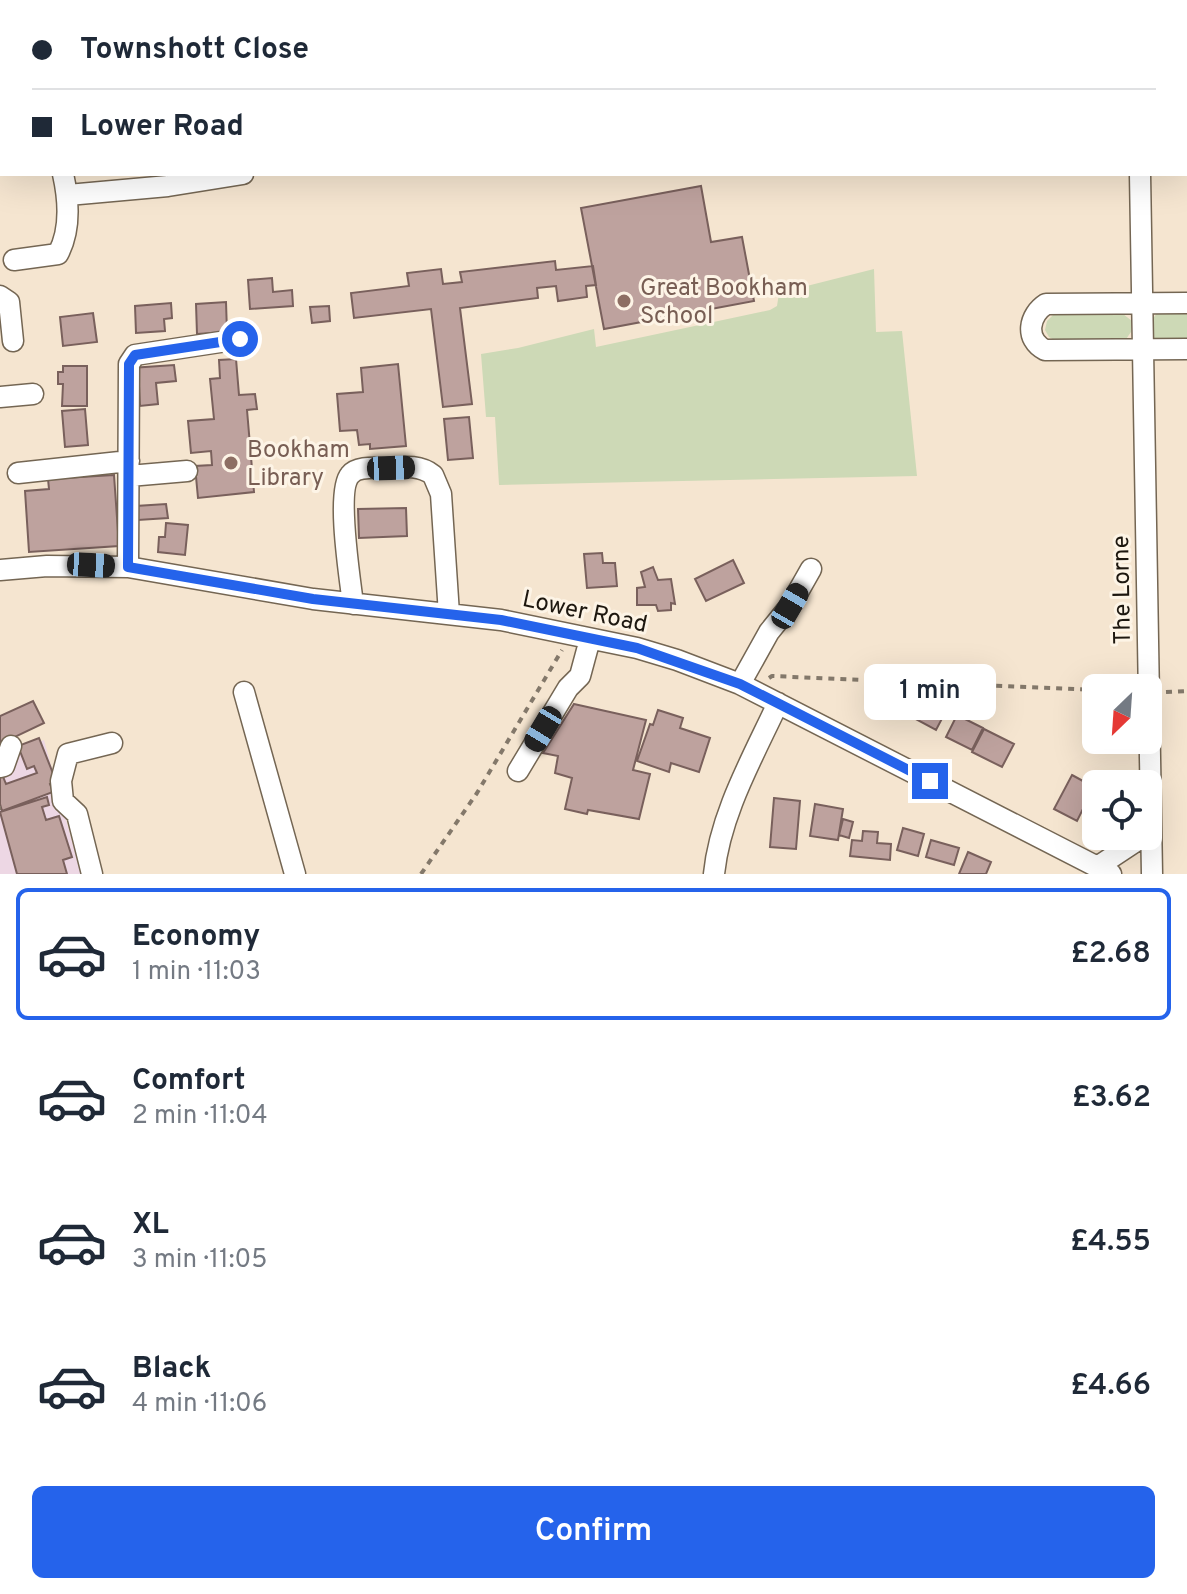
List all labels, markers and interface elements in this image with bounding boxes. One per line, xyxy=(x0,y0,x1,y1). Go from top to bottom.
text: Townshott Close xyxy=(80,32,309,69)
text: Lower Road xyxy=(80,109,244,146)
place label: Great Bookham School xyxy=(640,274,808,332)
marker: Great Bookham School xyxy=(615,292,633,310)
route start xyxy=(222,321,258,357)
place label: Bookham Library xyxy=(247,436,350,494)
marker: Bookham Library xyxy=(222,454,240,472)
car xyxy=(367,455,415,481)
street label: The Lorne xyxy=(1107,535,1139,645)
car xyxy=(66,552,116,578)
car xyxy=(768,579,812,633)
street label: Lower Road xyxy=(519,585,650,641)
callout: 1 min xyxy=(864,665,996,721)
north arrow xyxy=(1082,674,1162,754)
map controls xyxy=(1082,674,1162,850)
text: 1 min xyxy=(899,675,961,708)
car xyxy=(520,702,566,756)
route end xyxy=(912,763,948,799)
button: locate xyxy=(1082,770,1162,850)
icon: car xyxy=(36,918,108,990)
text: Economy xyxy=(132,919,260,956)
text: £2.68 xyxy=(1071,936,1151,973)
text: 1 min · 11:03 xyxy=(132,956,261,989)
icon: car xyxy=(36,1062,108,1134)
text: Comfort xyxy=(132,1063,245,1100)
text: £3.62 xyxy=(1072,1080,1151,1117)
text: 2 min · 11:04 xyxy=(132,1100,268,1133)
icon: car xyxy=(36,1206,108,1278)
text: XL xyxy=(132,1207,169,1244)
text: £4.55 xyxy=(1070,1224,1151,1261)
text: 3 min · 11:05 xyxy=(132,1244,267,1277)
icon: car xyxy=(36,1350,108,1422)
text: Black xyxy=(132,1351,211,1388)
text: £4.66 xyxy=(1070,1368,1151,1405)
text: 4 min · 11:06 xyxy=(132,1388,267,1421)
button: Confirm xyxy=(32,1486,1155,1578)

